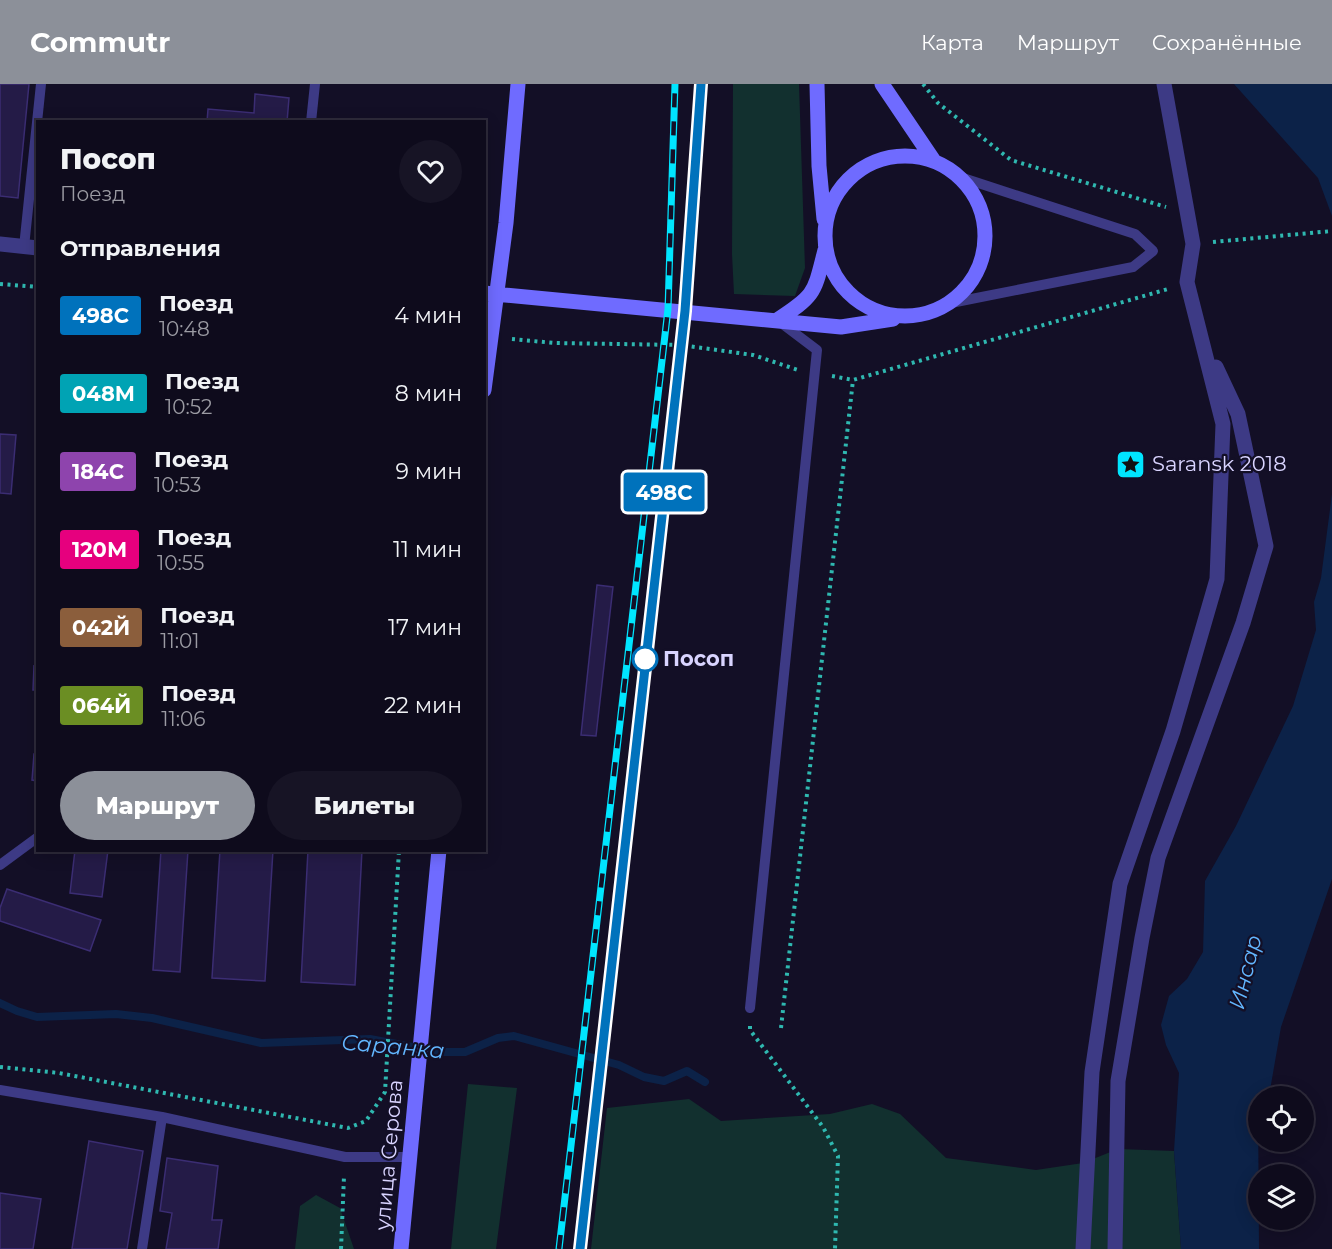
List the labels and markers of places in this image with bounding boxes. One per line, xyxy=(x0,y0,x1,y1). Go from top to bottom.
place icon: Saransk 2018 xyxy=(1115,448,1147,480)
place label: Saransk 2018 xyxy=(1152,451,1287,476)
marker: Посоп xyxy=(632,646,658,672)
place label: Посоп xyxy=(663,646,734,671)

